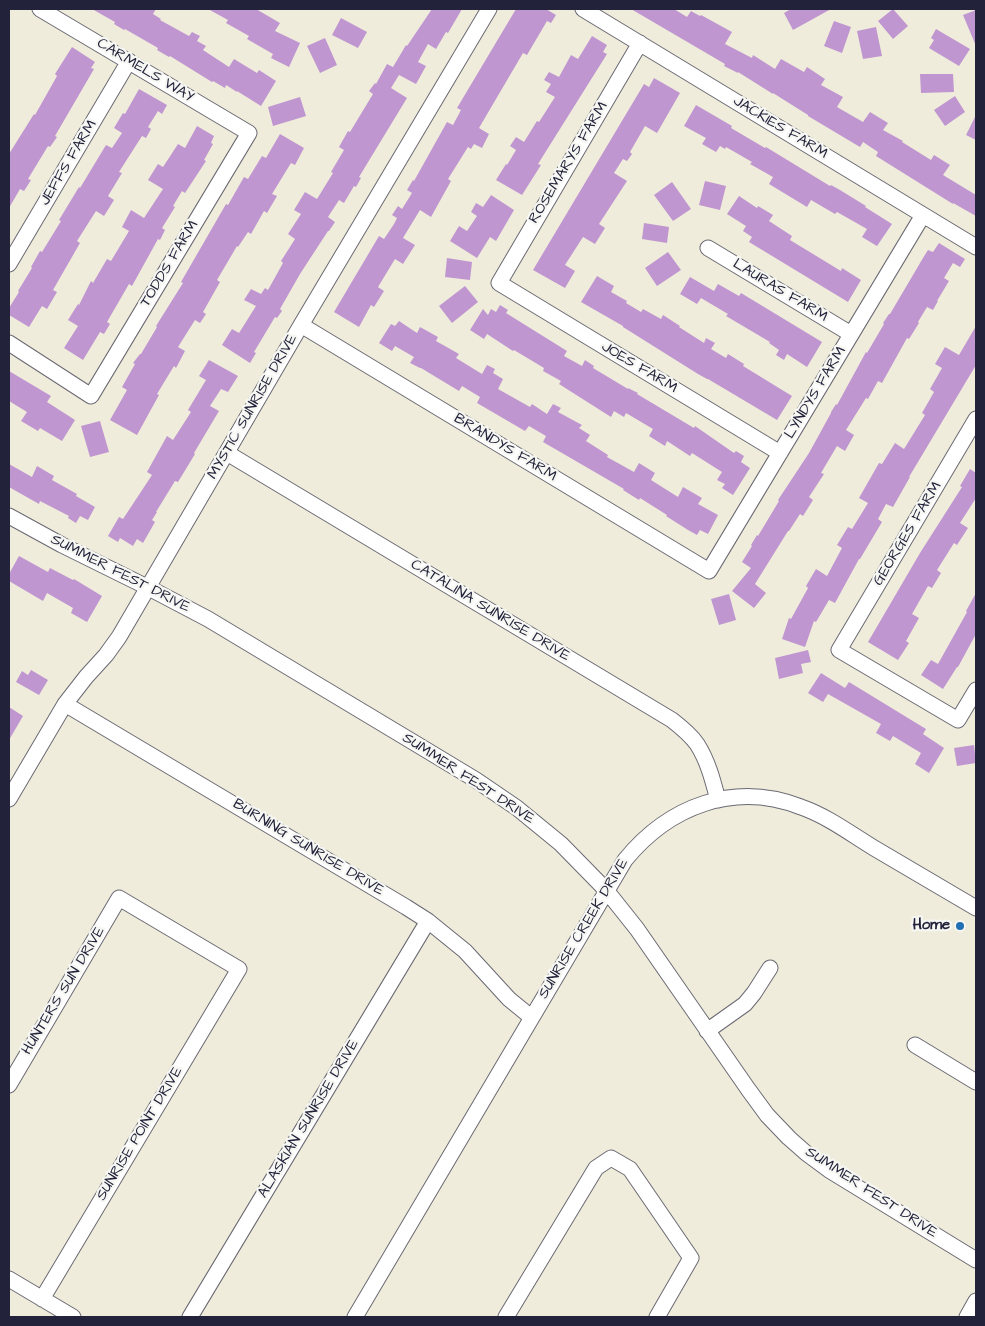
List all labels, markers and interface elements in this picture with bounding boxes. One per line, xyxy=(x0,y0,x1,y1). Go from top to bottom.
street label: CARMELS WAY xyxy=(93,35,197,107)
street label: JACKIES FARM xyxy=(729,93,831,163)
street label: ROSEMARYS FARM xyxy=(526,99,612,227)
street label: JEFFS FARM xyxy=(36,117,102,209)
street label: TODDS FARM xyxy=(137,218,203,310)
street label: LAURAS FARM xyxy=(729,256,831,326)
street label: MYSTIC SUNRISE DRIVE xyxy=(204,331,302,483)
street label: JOES FARM xyxy=(598,338,680,398)
street label: LYNDYS FARM xyxy=(781,344,851,442)
street label: BRANDYS FARM xyxy=(450,410,560,486)
street label: GEORGES FARM xyxy=(870,479,946,589)
street label: SUMMER FEST DRIVE xyxy=(47,531,193,617)
street label: CATALINA SUNRISE DRIVE xyxy=(407,556,573,666)
street label: SUMMER FEST DRIVE xyxy=(399,730,537,828)
street label: BURNING SUNRISE DRIVE xyxy=(229,796,387,900)
street label: SUNRISE CREEK DRIVE xyxy=(535,856,633,1002)
place label: Home xyxy=(913,917,950,935)
marker: Home xyxy=(954,920,966,932)
street label: HUNTERS SUN DRIVE xyxy=(19,924,109,1058)
street label: ALASKIAN SUNRISE DRIVE xyxy=(255,1037,363,1201)
street label: SUNRISE POINT DRIVE xyxy=(93,1064,187,1204)
street label: SUMMER FEST DRIVE xyxy=(802,1144,940,1242)

